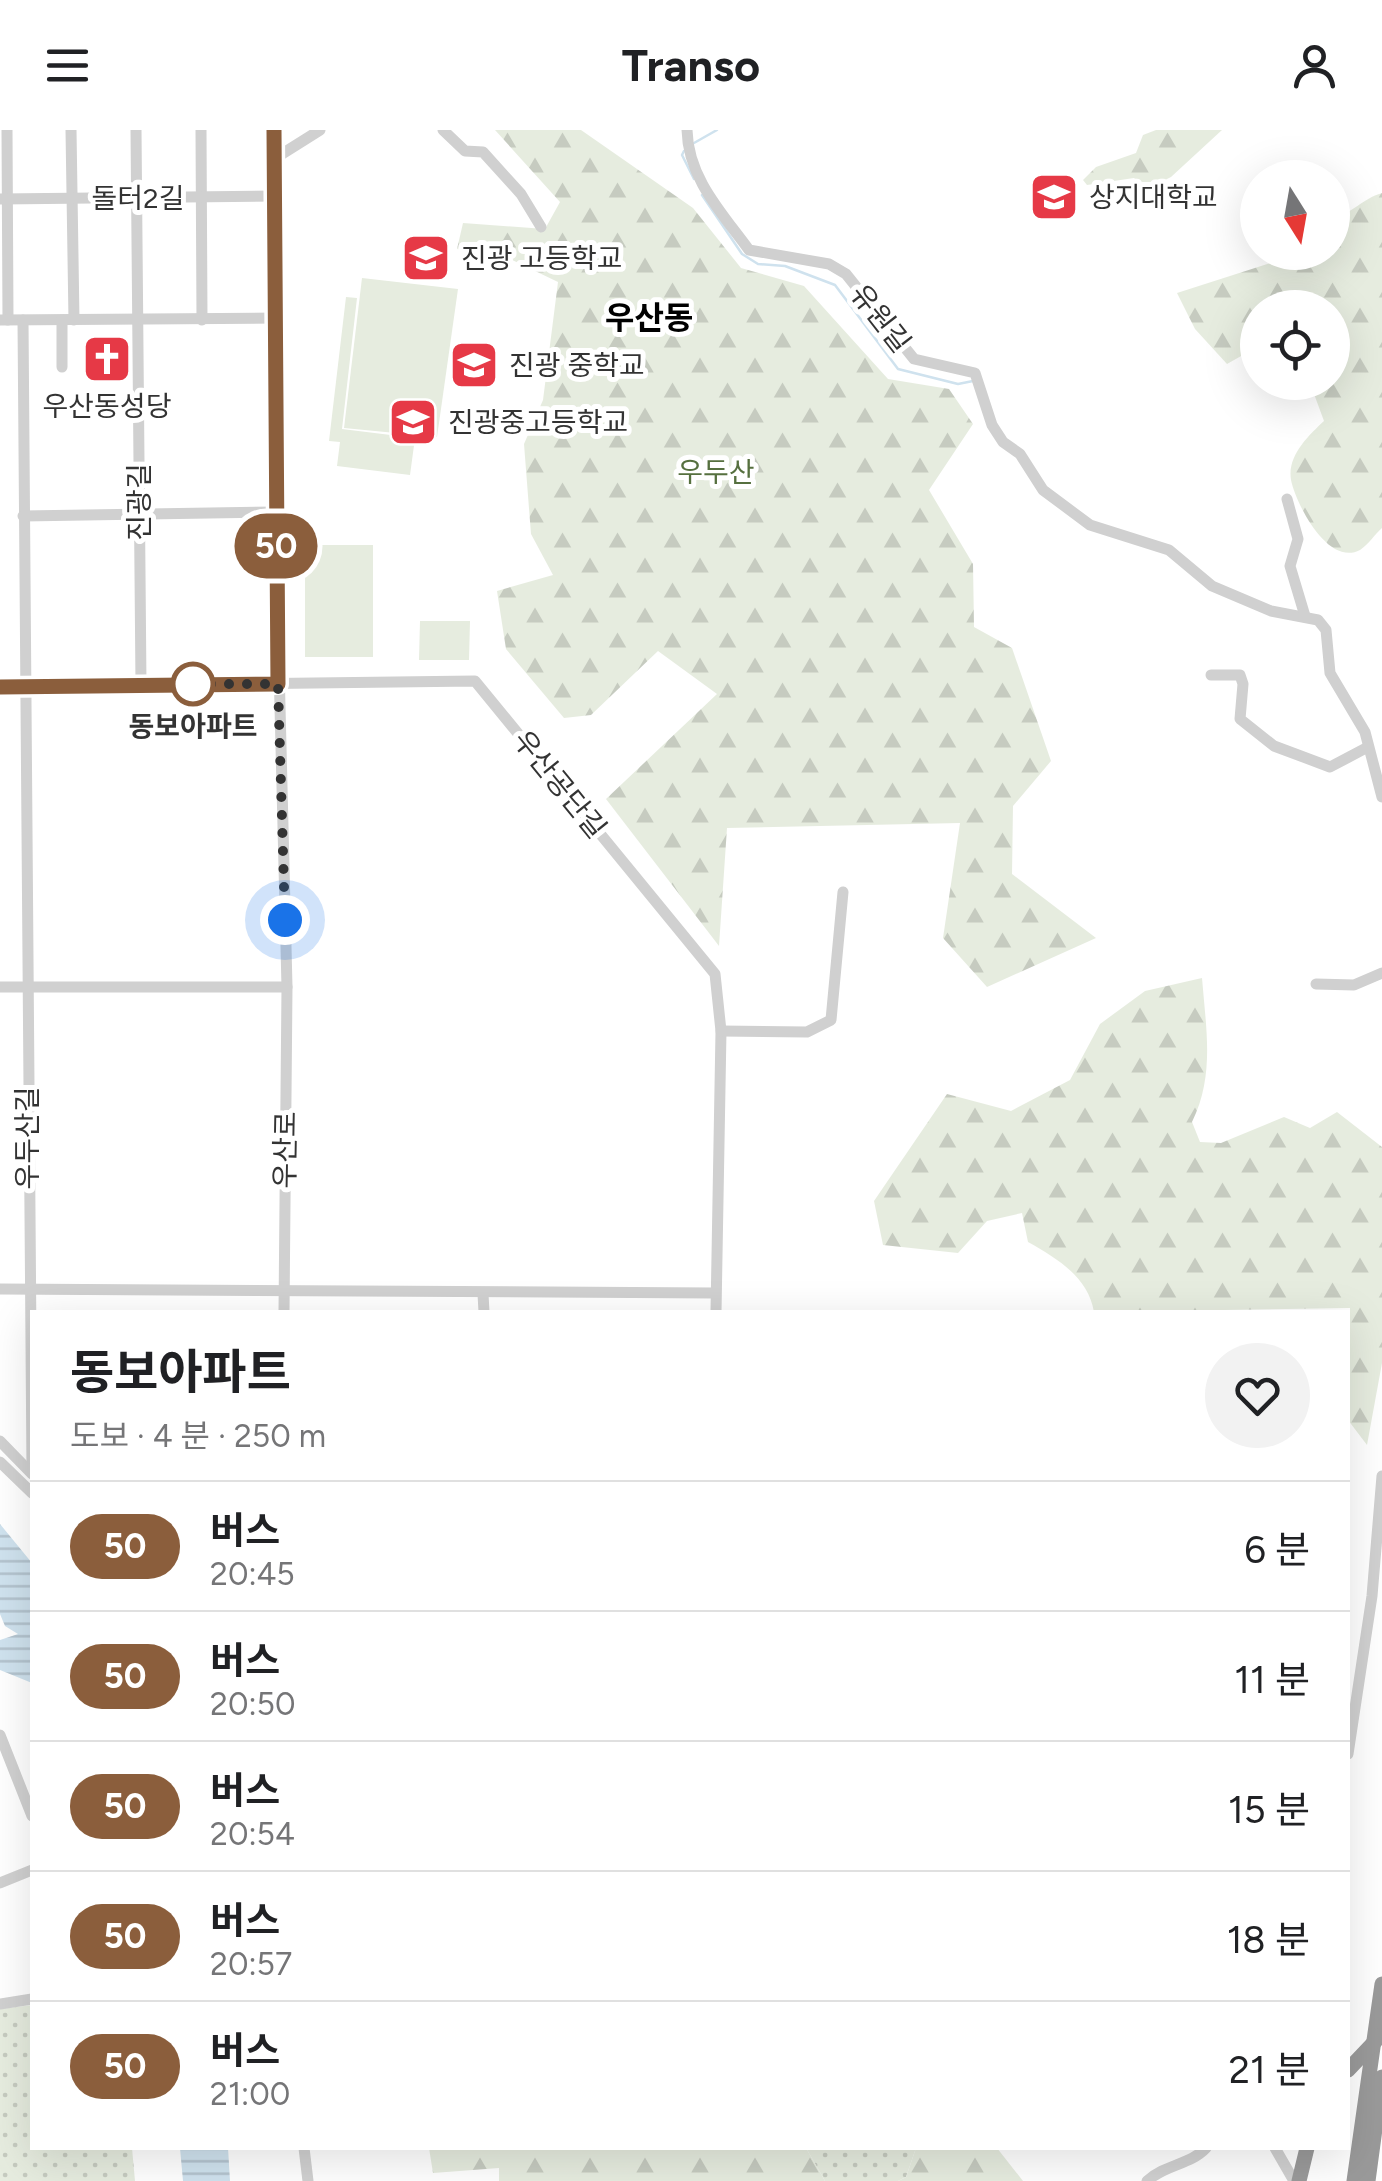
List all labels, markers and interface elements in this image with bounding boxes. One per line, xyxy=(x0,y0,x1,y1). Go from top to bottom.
icon: menu xyxy=(40,38,95,93)
text: Transo xyxy=(622,38,760,92)
icon: person xyxy=(1287,38,1342,93)
north arrow xyxy=(1240,160,1350,270)
map controls xyxy=(1240,160,1350,400)
school or university icon: 상지대학교 xyxy=(1028,171,1080,223)
place label: 상지대학교 xyxy=(1089,180,1218,214)
street label: 돌터2길 xyxy=(92,181,184,215)
school or university icon: 진광 고등학교 xyxy=(400,232,452,284)
place label: 진광 고등학교 xyxy=(461,241,622,275)
street label: 유원길 xyxy=(844,277,918,359)
button: locate xyxy=(1240,290,1350,400)
district label: 우산동 xyxy=(605,299,693,337)
church icon: 우산동성당 xyxy=(81,333,133,385)
school or university icon: 진광 중학교 xyxy=(448,339,500,391)
place label: 진광 중학교 xyxy=(509,348,645,382)
place label: 우산동성당 xyxy=(43,389,171,423)
school or university icon: 진광중고등학교 xyxy=(387,396,439,448)
place label: 진광중고등학교 xyxy=(448,405,628,439)
park label: 우두산 xyxy=(677,455,755,489)
street label: 진광길 xyxy=(122,463,156,541)
line badge: 50 xyxy=(231,514,321,578)
text: 50 xyxy=(254,525,298,567)
marker: 동보아파트 xyxy=(172,663,214,705)
place label: 동보아파트 xyxy=(129,709,257,743)
street label: 우산공단길 xyxy=(506,723,614,845)
your location xyxy=(260,895,310,945)
street label: 우두산길 xyxy=(10,1086,44,1190)
street label: 우산로 xyxy=(267,1111,303,1189)
text: 동보아파트 xyxy=(70,1343,291,1401)
button: heart xyxy=(1205,1343,1310,1448)
text: 도보 · 4 분 · 250 m xyxy=(70,1417,326,1455)
text: 버스 xyxy=(210,1508,280,1554)
text: 50 xyxy=(103,1525,147,1567)
text: 6 분 xyxy=(1244,1527,1310,1573)
text: 20:45 xyxy=(210,1555,295,1593)
text: 버스 xyxy=(210,1638,280,1684)
text: 50 xyxy=(103,1655,147,1697)
text: 11 분 xyxy=(1234,1657,1310,1703)
text: 20:50 xyxy=(210,1685,295,1723)
text: 버스 xyxy=(210,1768,280,1814)
text: 50 xyxy=(103,1785,147,1827)
text: 15 분 xyxy=(1228,1787,1310,1833)
text: 20:54 xyxy=(210,1815,295,1853)
text: 버스 xyxy=(210,1898,280,1944)
text: 50 xyxy=(103,1915,147,1957)
text: 18 분 xyxy=(1227,1917,1310,1963)
text: 20:57 xyxy=(210,1945,292,1983)
text: 버스 xyxy=(210,2028,280,2074)
text: 50 xyxy=(103,2045,147,2087)
text: 21 분 xyxy=(1229,2047,1310,2093)
text: 21:00 xyxy=(210,2075,290,2113)

